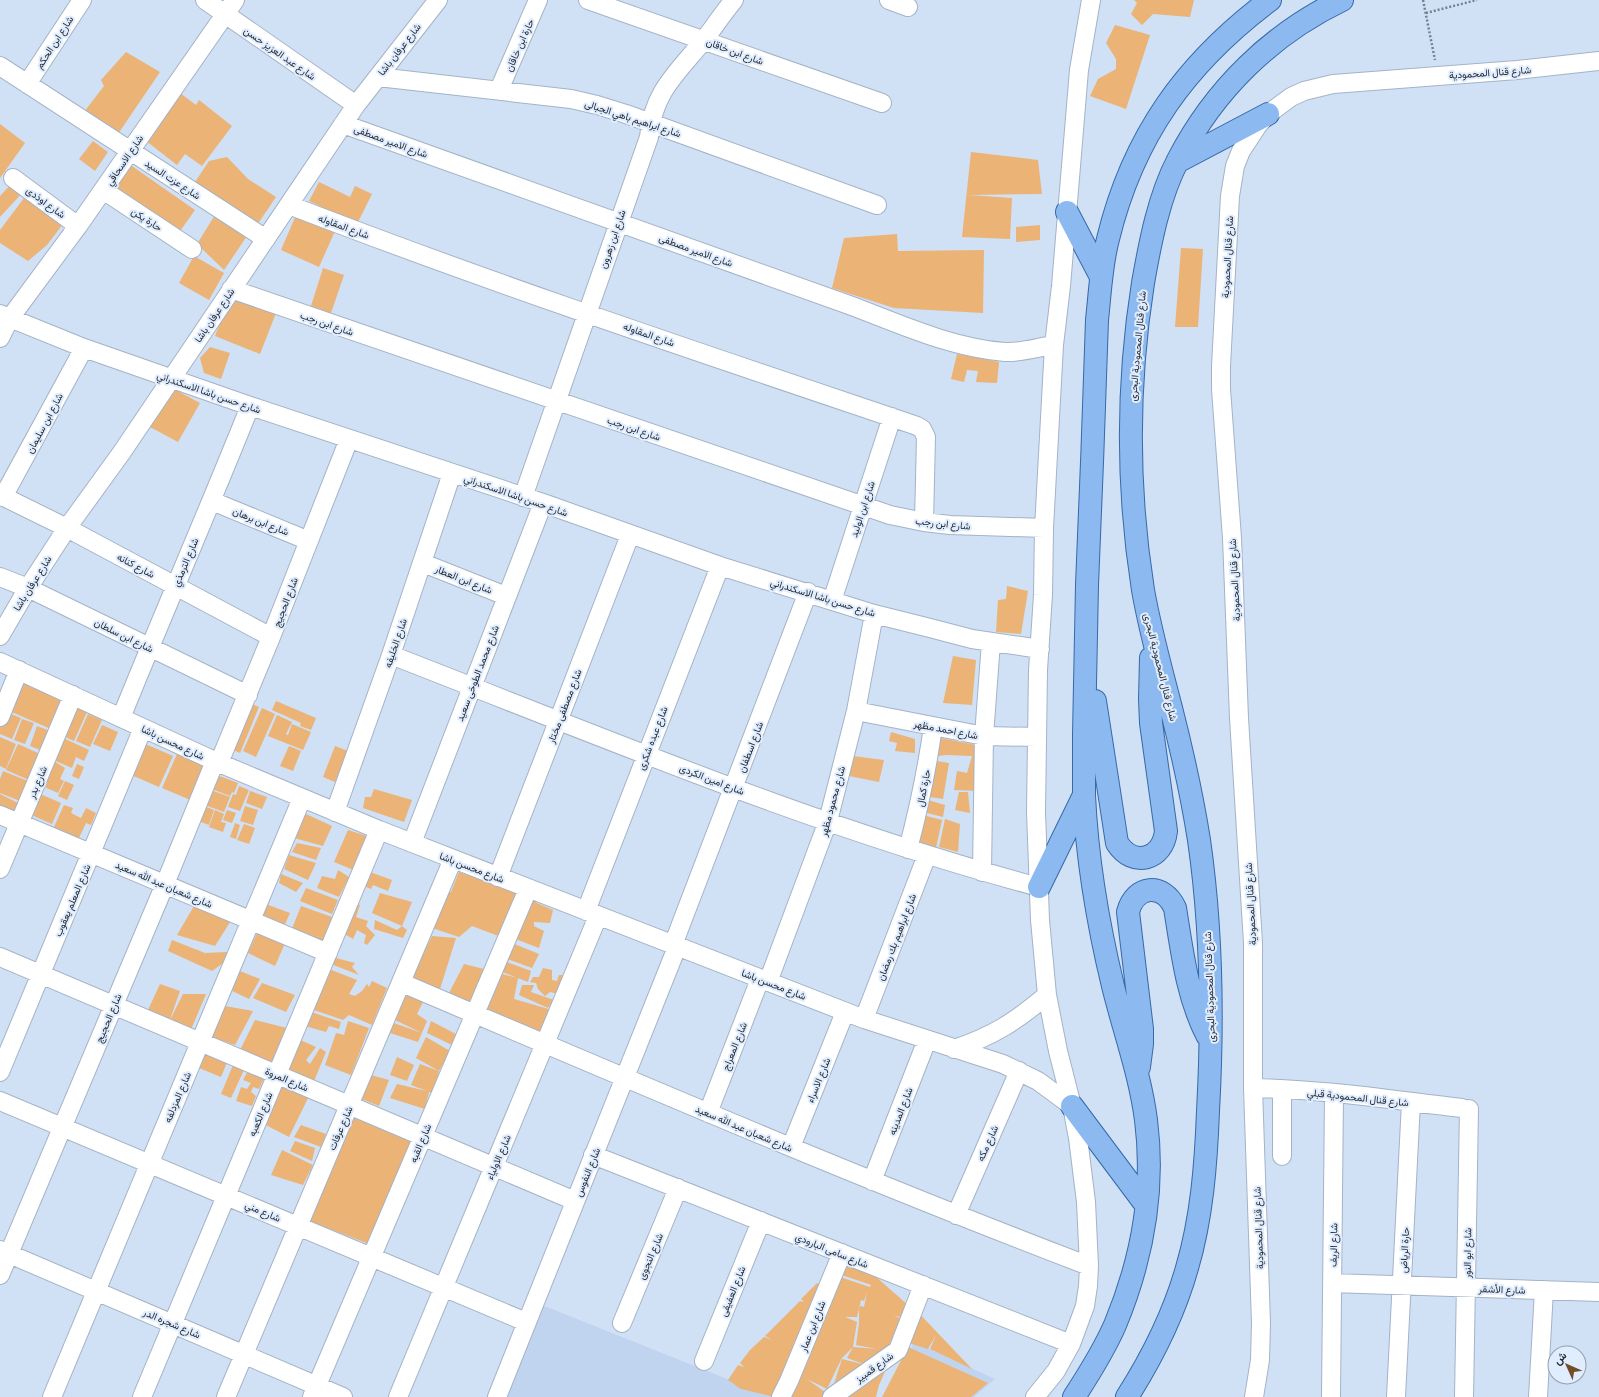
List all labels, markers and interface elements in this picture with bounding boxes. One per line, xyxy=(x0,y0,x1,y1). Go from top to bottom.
street label: شارع ابن الحكم xyxy=(33,13,76,71)
street label: حارة ابن خاقان xyxy=(502,16,537,74)
street label: شارع عرفان باشا xyxy=(375,20,424,78)
street label: شارع عبد العزيز حسن xyxy=(241,24,318,83)
street label: شارع ابن خاقان xyxy=(704,35,765,68)
street label: شارع قنال المحمودية xyxy=(1449,63,1532,82)
street label: شارع ابراهيم باهي الجبالى xyxy=(582,97,683,142)
street label: شارع الامير مصطفى xyxy=(352,122,430,161)
street label: شارع الاسحاقي xyxy=(103,132,148,189)
street label: شارع عزت السيد xyxy=(142,157,203,202)
street label: شارع اوذدى xyxy=(23,184,68,221)
street label: حارة يكن xyxy=(129,205,165,234)
street label: شارع ابن زهرون xyxy=(596,208,629,270)
street label: شارع المقاوله xyxy=(317,211,371,242)
street label: شارع قنال المحمودية xyxy=(1219,215,1236,298)
street label: شارع الامير مصطفى xyxy=(657,231,735,270)
street label: شارع عرفان باشا xyxy=(191,286,237,345)
street label: شارع قنال المحمودية البحرى xyxy=(1126,290,1149,402)
street label: شارع ابن رجب xyxy=(298,308,355,339)
street label: شارع المقاوله xyxy=(622,320,676,349)
street label: شارع حسن باشا الاسكندراني xyxy=(155,369,263,418)
street label: شارع ابن سليمان xyxy=(23,391,66,456)
street label: شارع ابن رجب xyxy=(605,413,662,444)
street label: شارع حسن باشا الاسكندراني xyxy=(462,472,570,521)
street label: شارع ابن الوليد xyxy=(847,479,878,539)
street label: شارع ابن برهان xyxy=(231,504,291,539)
street label: شارع ابن رجب xyxy=(915,514,971,533)
street label: شارع الترمذي xyxy=(169,536,203,589)
street label: شارع قنال المحمودية xyxy=(1226,538,1243,621)
street label: شارع كنانه xyxy=(115,550,157,581)
street label: شارع عرفان باشا xyxy=(10,553,55,613)
street label: شارع ابن العطار xyxy=(432,562,494,597)
street label: شارع الحجيج xyxy=(270,575,301,629)
street label: شارع حسن باشا الاسكندراني xyxy=(768,575,877,622)
street label: شارع قنال المحمودية البحرى xyxy=(1141,612,1180,723)
street label: شارع ابن سلطان xyxy=(92,616,156,655)
street label: شارع الخليفه xyxy=(381,617,410,669)
street label: شارع محمد الطوخى سعيد xyxy=(453,623,502,723)
street label: شارع مصطفى مختار xyxy=(544,667,585,746)
street label: شارع عبده شكرى xyxy=(634,705,671,772)
street label: شارع احمد مظهر xyxy=(912,717,979,742)
street label: شارع اسطفان xyxy=(735,720,766,775)
street label: شارع محسن باشا xyxy=(139,722,207,763)
street label: شارع امين الكردى xyxy=(678,761,746,798)
street label: شارع بدر xyxy=(24,764,50,801)
street label: شارع محمود مظهر xyxy=(817,764,848,839)
street label: حارة كمال xyxy=(913,768,934,808)
street label: شارع محسن باشا xyxy=(438,849,506,886)
street label: شارع شعبان عبد الله سعيد xyxy=(113,858,214,911)
street label: شارع المعلم يعقوب xyxy=(51,862,94,938)
street label: شارع قنال المحمودية xyxy=(1242,862,1259,945)
street label: شارع ابراهيم بك رمضان xyxy=(874,892,919,983)
street label: شارع قنال المحمودية البحرى xyxy=(1201,931,1218,1043)
street label: شارع محسن باشا xyxy=(740,966,808,1003)
street label: شارع الحجيج xyxy=(92,992,125,1045)
street label: شارع المعراج xyxy=(719,1020,750,1072)
street label: شارع الاسراء xyxy=(804,1056,833,1105)
street label: شارع المروة xyxy=(263,1064,311,1094)
street label: شارع المزدلفه xyxy=(161,1070,194,1125)
street label: شارع المدينه xyxy=(885,1085,916,1137)
street label: شارع قنال المحمودية قبلي xyxy=(1306,1086,1410,1111)
street label: شارع الكعبه xyxy=(245,1090,276,1138)
street label: شارع شعبان عبد الله سعيد xyxy=(693,1102,794,1155)
street label: شارع عرفات xyxy=(325,1104,356,1152)
street label: شارع القبه xyxy=(406,1122,435,1165)
street label: شارع مكه xyxy=(974,1123,1001,1163)
street label: شارع الاولياء xyxy=(483,1133,514,1182)
street label: شارع النفوس xyxy=(572,1146,603,1199)
street label: شارع قنال المحمودية xyxy=(1251,1187,1266,1269)
street label: شارع مني xyxy=(242,1198,283,1227)
street label: شارع الريف xyxy=(1327,1223,1340,1267)
street label: حارة الرياض xyxy=(1397,1226,1412,1273)
street label: شارع ابو النور xyxy=(1461,1228,1474,1279)
street label: شارع سامى البارودي xyxy=(793,1230,870,1273)
street label: شارع النجوى xyxy=(635,1231,666,1281)
street label: شارع العفيفى xyxy=(716,1264,748,1318)
street label: شارع الأشقر xyxy=(1477,1282,1526,1297)
street label: شارع ابن عمار xyxy=(796,1299,829,1355)
street label: شارع شجره الدر xyxy=(140,1305,202,1341)
north arrow xyxy=(1547,1345,1587,1385)
text: ش xyxy=(1550,1348,1570,1368)
street label: شارع قمبيز xyxy=(852,1349,896,1386)

